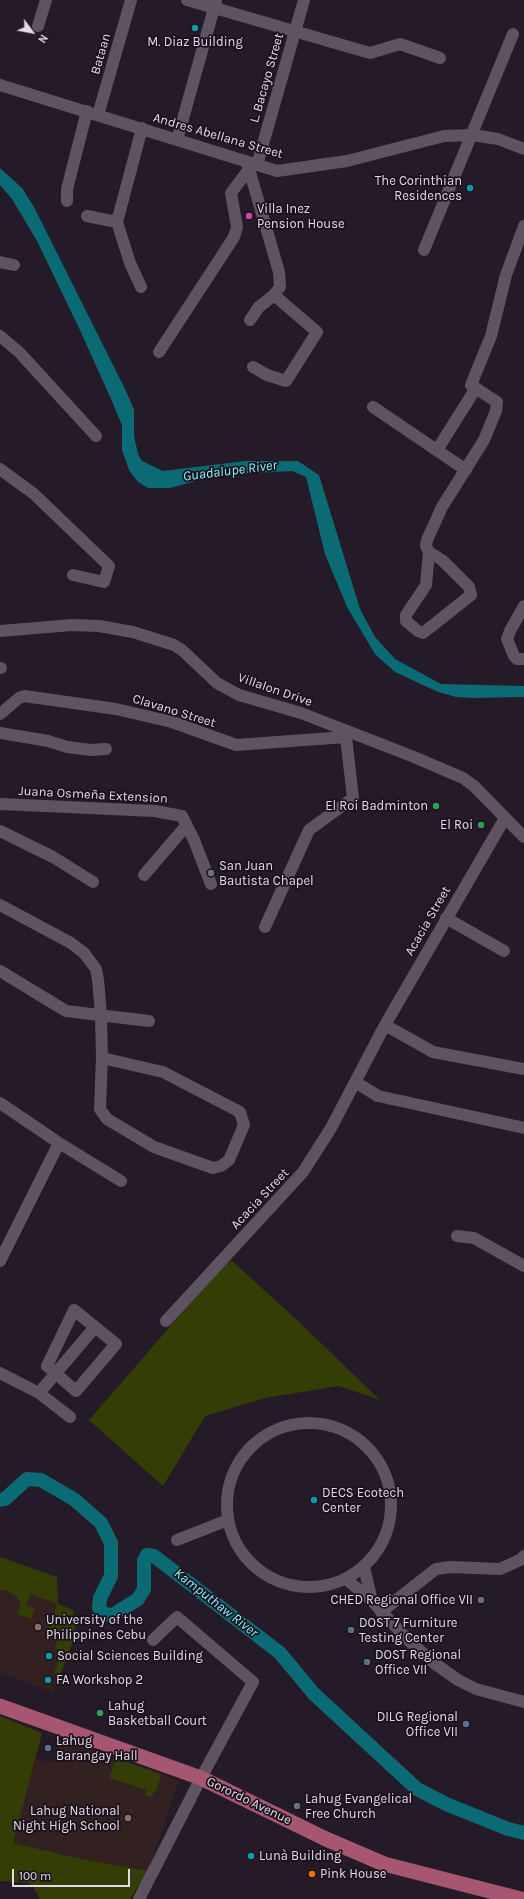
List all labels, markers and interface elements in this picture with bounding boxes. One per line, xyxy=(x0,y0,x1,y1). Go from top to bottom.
north arrow xyxy=(12,12,52,52)
marker: M. Diaz Building xyxy=(190,23,200,33)
street label: L. Bacayo Street xyxy=(247,31,287,125)
text: N xyxy=(35,32,50,45)
street label: Bataan xyxy=(88,32,114,76)
place label: M. Diaz Building xyxy=(147,34,243,50)
street label: Andres Abellana Street xyxy=(151,110,285,162)
place label: The Corinthian Residences xyxy=(375,173,462,204)
marker: The Corinthian Residences xyxy=(465,183,475,193)
place label: Villa Inez Pension House xyxy=(257,201,345,232)
marker: Villa Inez Pension House xyxy=(244,211,254,221)
water label: Guadalupe River xyxy=(182,457,278,485)
street label: Villalon Drive xyxy=(236,670,314,710)
street label: Clavano Street xyxy=(131,691,217,731)
street label: Juana Osmeña Extension xyxy=(18,783,168,807)
place label: El Roi Badminton xyxy=(325,798,428,814)
marker: El Roi Badminton xyxy=(431,801,441,811)
place label: El Roi xyxy=(440,817,473,833)
marker: El Roi xyxy=(476,820,486,830)
place label: San Juan Bautista Chapel xyxy=(219,858,314,889)
marker: San Juan Bautista Chapel xyxy=(206,868,216,878)
street label: Acacia Street xyxy=(402,883,454,959)
street label: Acacia Street xyxy=(228,1165,292,1233)
place label: DECS Ecotech Center xyxy=(322,1485,404,1516)
marker: DECS Ecotech Center xyxy=(309,1495,319,1505)
water label: Kamputhaw River xyxy=(171,1565,261,1641)
place label: CHED Regional Office VII xyxy=(330,1592,473,1608)
marker: CHED Regional Office VII xyxy=(476,1595,486,1605)
place label: University of the Philippines Cebu xyxy=(46,1612,146,1643)
place label: DOST 7 Furniture Testing Center xyxy=(359,1615,458,1646)
marker: University of the Philippines Cebu xyxy=(33,1622,43,1632)
marker: DOST 7 Furniture Testing Center xyxy=(346,1625,356,1635)
place label: DOST Regional Office VII xyxy=(375,1647,461,1678)
place label: Social Sciences Building xyxy=(57,1648,203,1664)
marker: Social Sciences Building xyxy=(44,1651,54,1661)
marker: DOST Regional Office VII xyxy=(362,1657,372,1667)
place label: FA Workshop 2 xyxy=(56,1672,143,1688)
marker: FA Workshop 2 xyxy=(43,1675,53,1685)
place label: Lahug Basketball Court xyxy=(108,1698,207,1729)
marker: Lahug Basketball Court xyxy=(95,1708,105,1718)
place label: DILG Regional Office VII xyxy=(377,1709,458,1740)
marker: DILG Regional Office VII xyxy=(461,1719,471,1729)
place label: Lahug Barangay Hall xyxy=(56,1733,138,1764)
marker: Lahug Barangay Hall xyxy=(43,1743,53,1753)
street label: Gorordo Avenue xyxy=(204,1774,294,1828)
place label: Lahug Evangelical Free Church xyxy=(305,1791,412,1822)
marker: Lahug Evangelical Free Church xyxy=(292,1801,302,1811)
place label: Lahug National Night High School xyxy=(13,1803,120,1834)
marker: Lahug National Night High School xyxy=(123,1813,133,1823)
place label: Lunà Building xyxy=(259,1848,341,1864)
marker: Lunà Building xyxy=(246,1851,256,1861)
scale bar xyxy=(14,1861,132,1887)
place label: Pink House xyxy=(320,1866,387,1882)
text: 100 m xyxy=(19,1869,51,1883)
marker: Pink House xyxy=(307,1869,317,1879)

